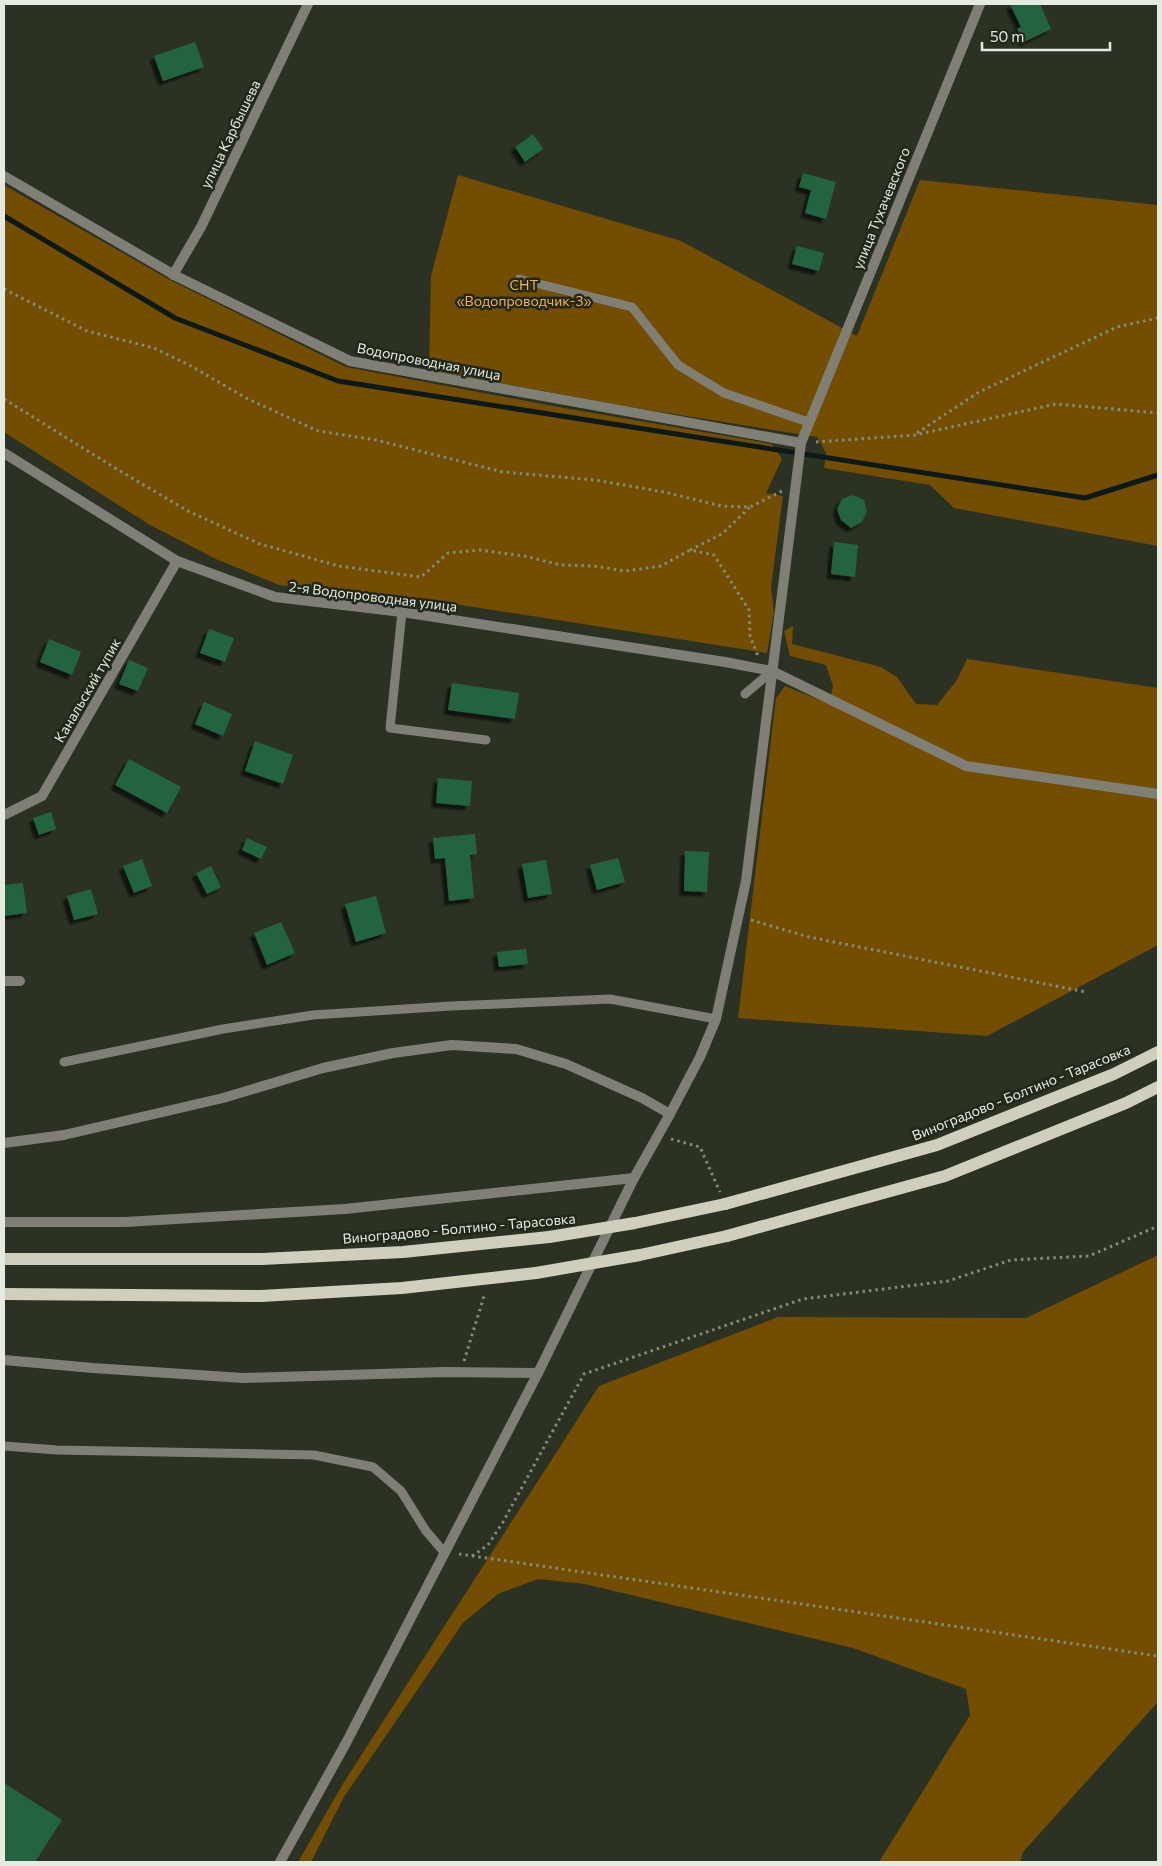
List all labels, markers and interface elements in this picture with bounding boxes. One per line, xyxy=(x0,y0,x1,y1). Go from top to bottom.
scale bar xyxy=(982,20,1110,52)
text: 50 m xyxy=(990,27,1024,45)
street label: улица Карбышева xyxy=(196,77,264,191)
street label: улица Тухачевского xyxy=(849,144,913,272)
park label: СНТ «Водопроводчик-3» xyxy=(457,276,591,309)
street label: Водопроводная улица xyxy=(356,339,502,383)
street label: 2-я Водопроводная улица xyxy=(288,577,458,615)
street label: Канальский тупик xyxy=(50,634,124,745)
street label: Виноградово - Болтино - Тарасовка xyxy=(909,1040,1133,1144)
street label: Виноградово - Болтино - Тарасовка xyxy=(342,1209,576,1247)

